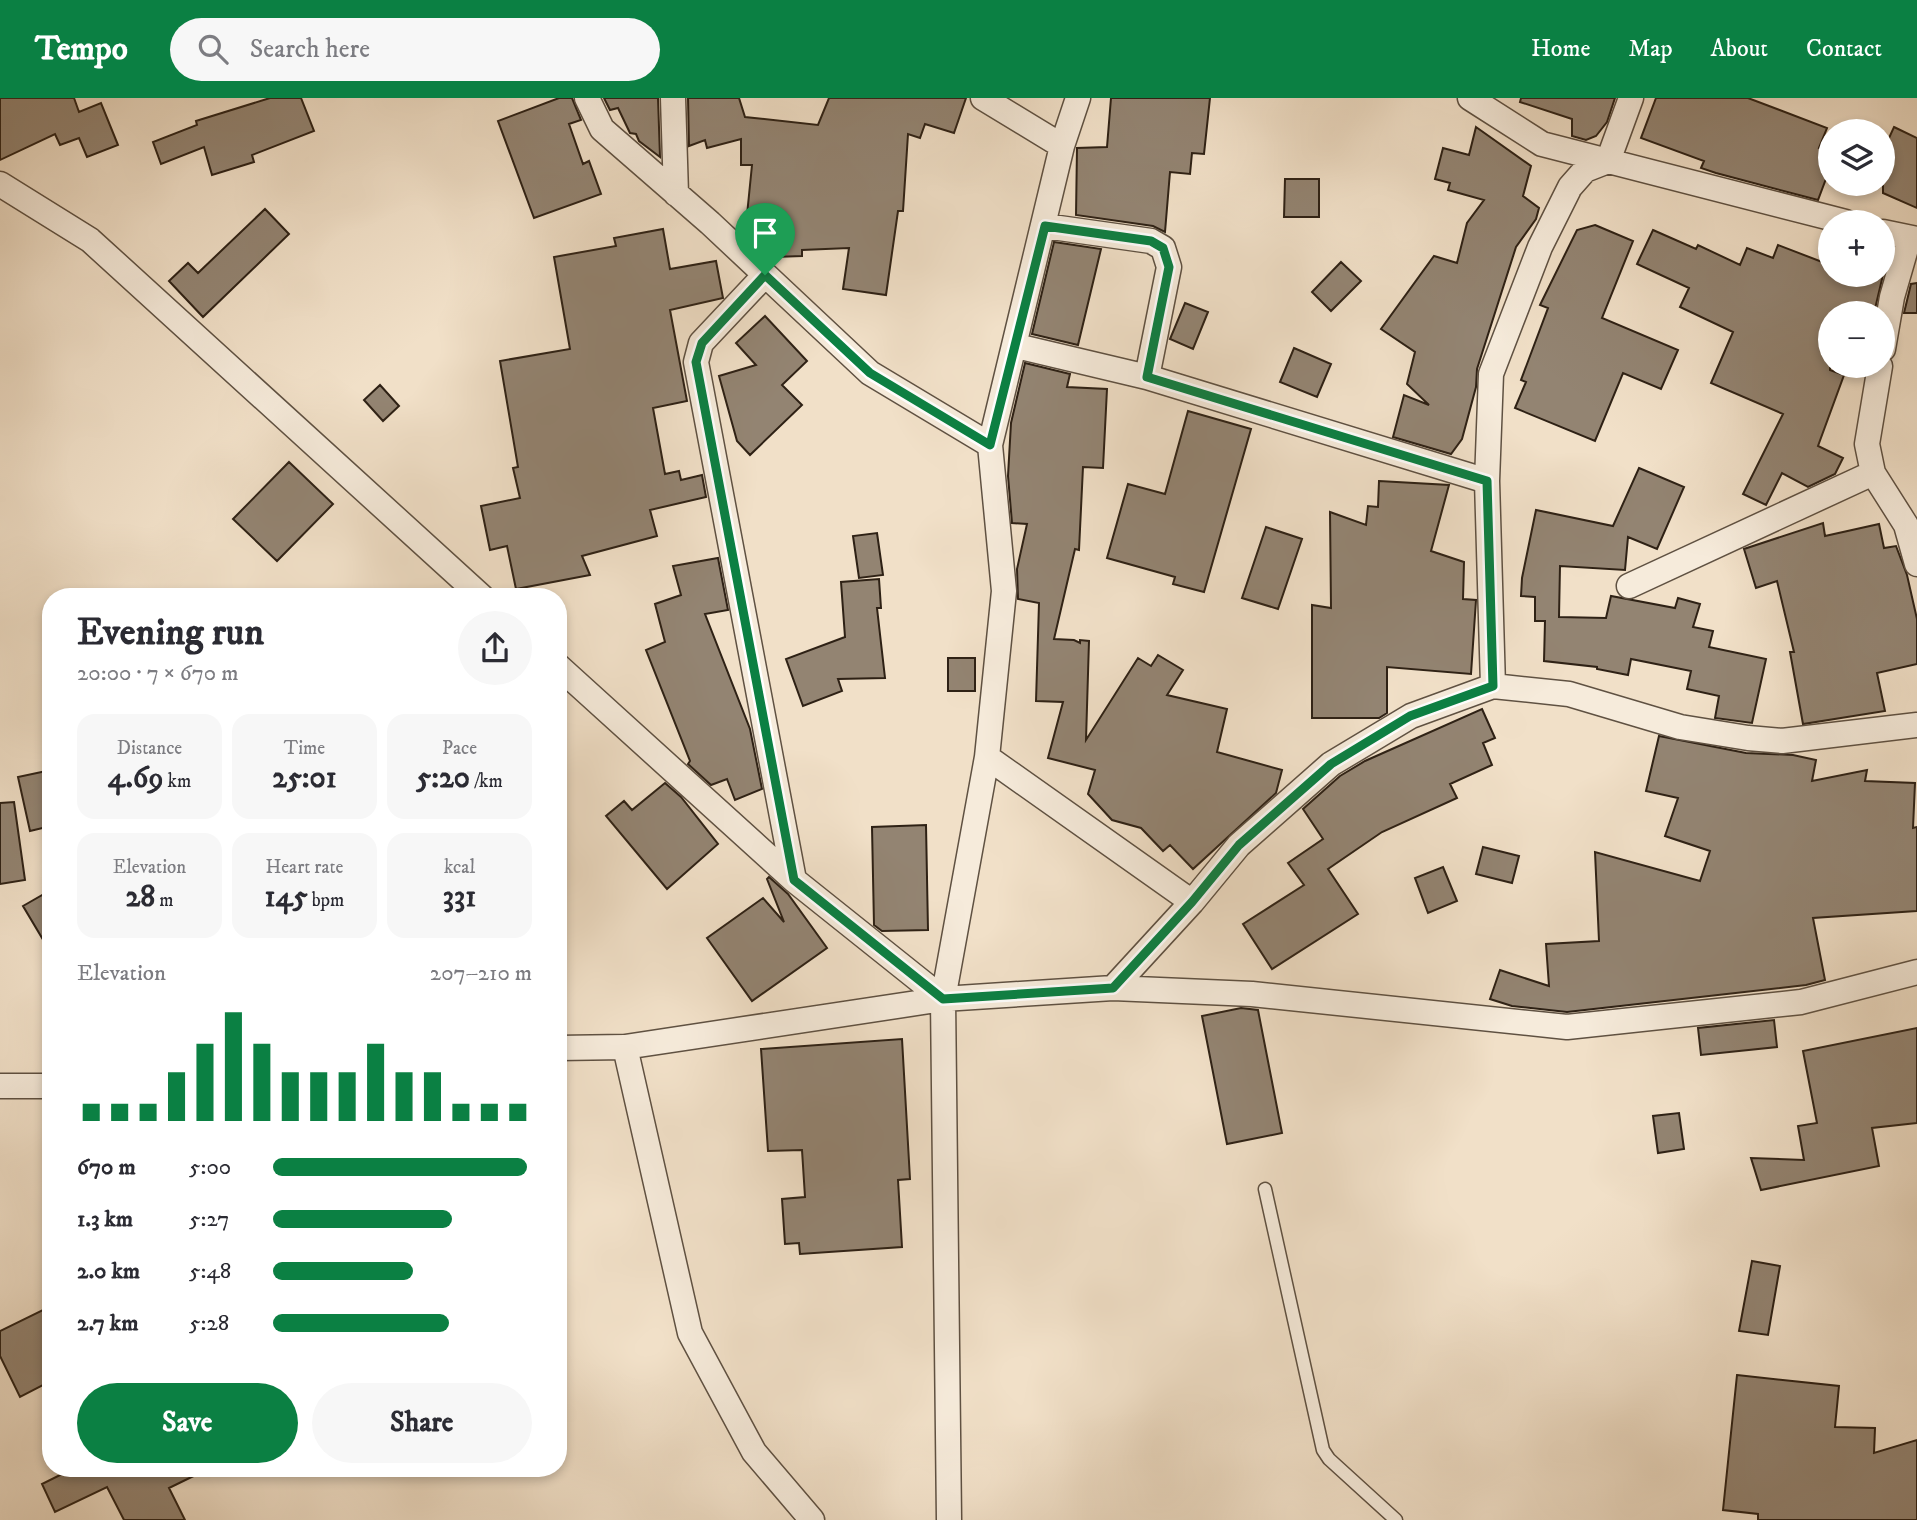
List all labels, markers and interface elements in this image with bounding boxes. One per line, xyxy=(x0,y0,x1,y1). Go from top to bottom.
search box xyxy=(170,18,660,81)
text: Tempo xyxy=(35,29,128,70)
icon: search xyxy=(194,30,232,68)
text: Search here xyxy=(250,33,370,66)
text: Home xyxy=(1531,34,1590,64)
text: Map xyxy=(1628,34,1673,64)
text: About xyxy=(1711,34,1768,64)
text: Contact xyxy=(1806,34,1882,64)
map controls xyxy=(1818,119,1895,378)
button: layers xyxy=(1818,119,1895,196)
pin xyxy=(735,203,795,275)
button: + xyxy=(1818,210,1895,287)
icon: arrive xyxy=(746,214,784,252)
button: − xyxy=(1818,301,1895,378)
text: Evening run xyxy=(77,609,264,657)
button: share xyxy=(458,611,532,685)
text: 20:00 · 7 × 670 m xyxy=(77,659,238,688)
text: Distance xyxy=(117,737,182,760)
text: Time xyxy=(284,737,325,760)
text: Pace xyxy=(442,737,477,760)
text: 4.69 xyxy=(108,760,163,797)
text: 25:01 xyxy=(272,760,337,797)
text: 5:20 xyxy=(416,760,470,797)
text: km xyxy=(163,770,191,793)
text: /km xyxy=(470,770,503,793)
text: Elevation xyxy=(113,856,186,879)
text: Heart rate xyxy=(266,856,343,879)
text: kcal xyxy=(444,856,475,879)
text: 28 xyxy=(125,879,155,916)
text: 145 xyxy=(265,879,308,916)
text: 331 xyxy=(443,879,476,916)
text: m xyxy=(155,889,174,912)
text: bpm xyxy=(308,889,344,912)
text: Elevation xyxy=(77,959,166,988)
text: 207–210 m xyxy=(430,959,532,988)
text: 670 m xyxy=(77,1153,136,1182)
text: 5:00 xyxy=(189,1153,231,1182)
text: 1.3 km xyxy=(77,1205,133,1234)
text: 5:27 xyxy=(189,1205,229,1234)
text: 2.0 km xyxy=(77,1257,140,1286)
text: 5:48 xyxy=(189,1257,231,1286)
text: 2.7 km xyxy=(77,1309,138,1338)
text: 5:28 xyxy=(189,1309,229,1338)
button: Save xyxy=(77,1383,298,1463)
button: Share xyxy=(312,1383,532,1463)

